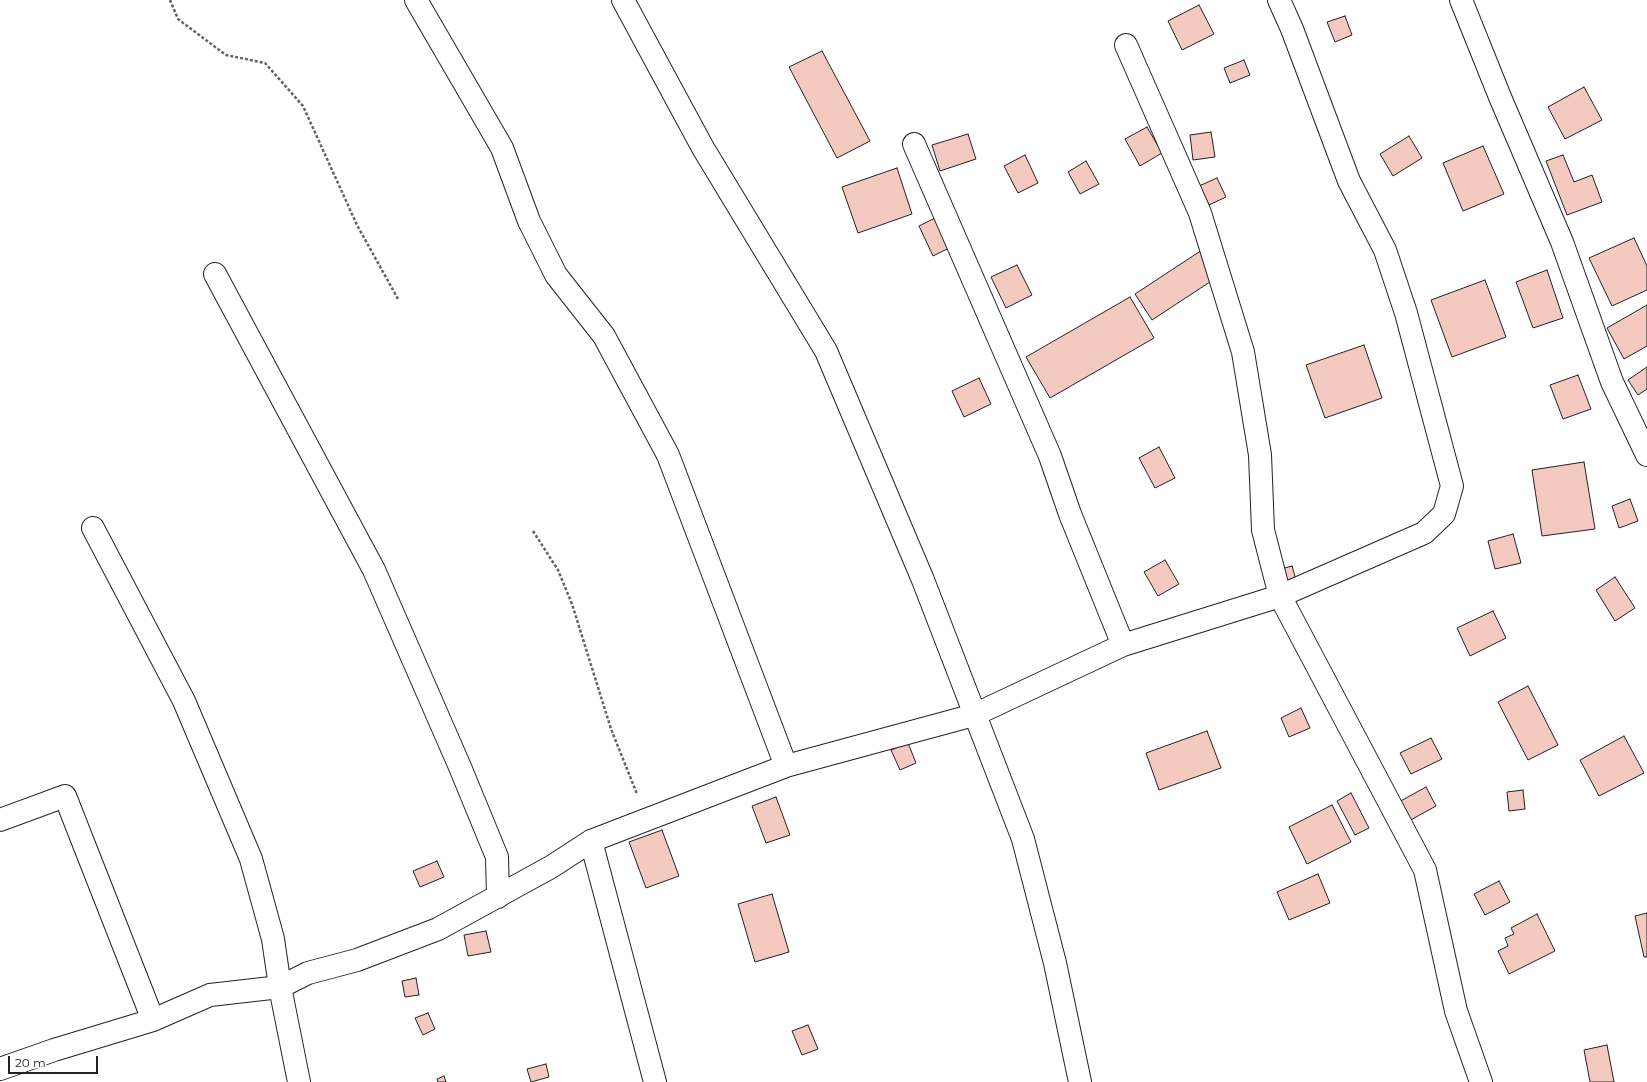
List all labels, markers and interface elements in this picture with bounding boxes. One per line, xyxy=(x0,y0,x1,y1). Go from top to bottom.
scale bar xyxy=(10,1048,100,1074)
text: 20 m xyxy=(15,1055,46,1070)

